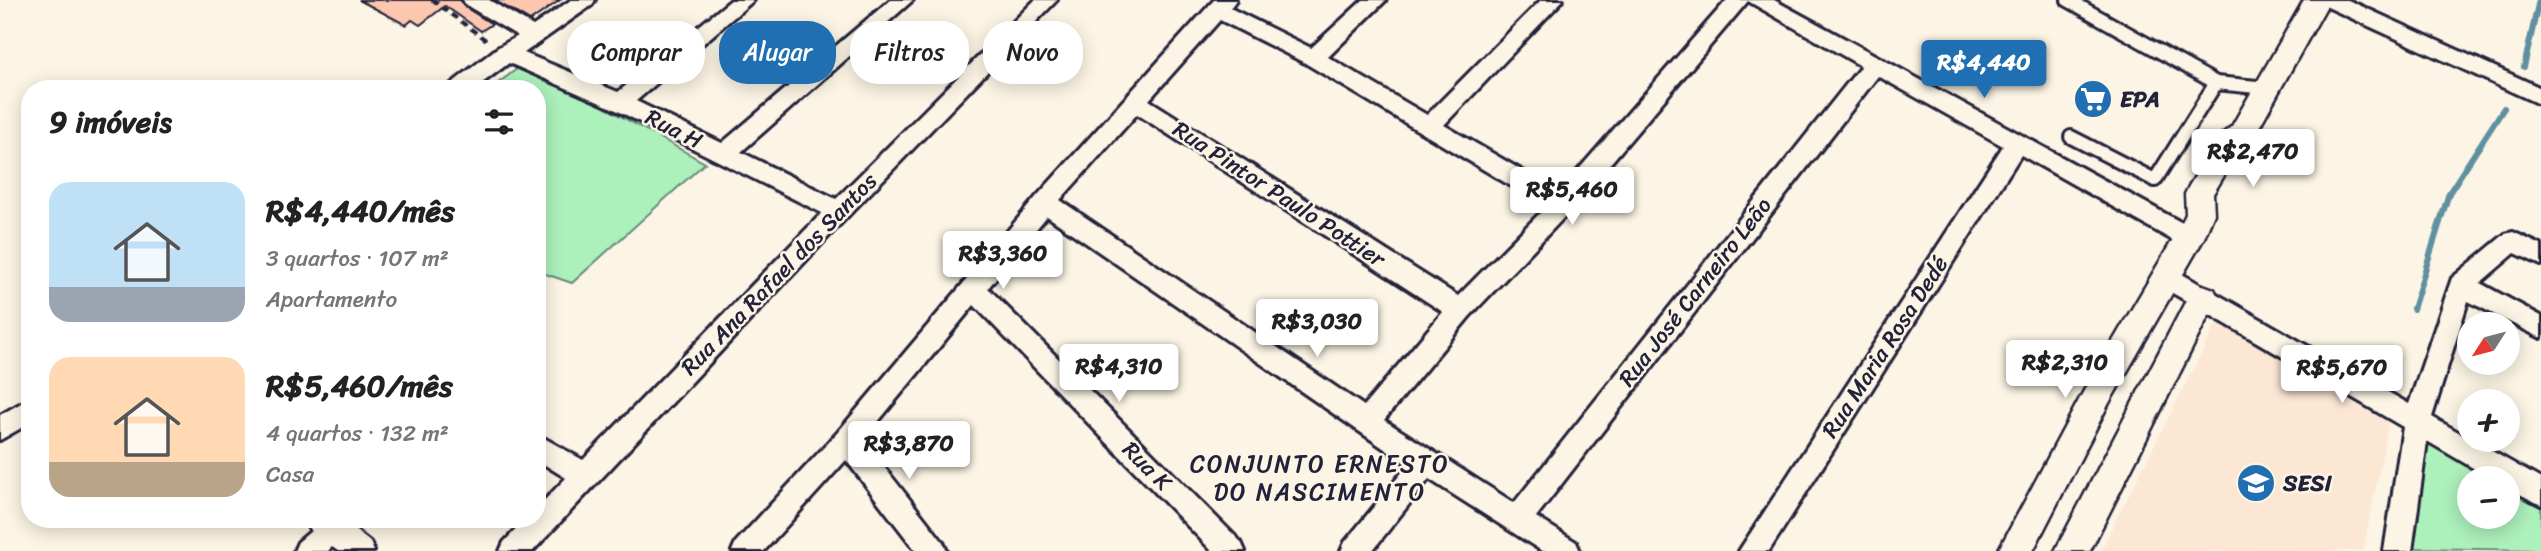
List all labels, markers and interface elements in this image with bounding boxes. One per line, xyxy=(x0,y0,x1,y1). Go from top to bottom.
chip: Comprar xyxy=(567,21,705,84)
chip: Alugar xyxy=(719,21,836,84)
chip: Filtros xyxy=(850,21,969,84)
chip: Novo xyxy=(983,21,1083,84)
pin: R$4,440 xyxy=(1919,41,2049,100)
text: R$4,440 xyxy=(1937,42,2031,83)
supermarket icon: EPA xyxy=(2072,78,2114,120)
place label: EPA xyxy=(2120,79,2160,120)
text: 9 imóveis xyxy=(49,95,172,149)
street label: Rua H xyxy=(638,97,711,161)
icon: filters xyxy=(480,103,518,141)
street label: Rua Pintor Paulo Pottier xyxy=(1164,110,1395,279)
pin: R$2,470 xyxy=(2188,130,2318,189)
text: R$2,470 xyxy=(2208,131,2298,172)
street label: Rua Ana Rafael dos Santos xyxy=(670,162,888,385)
pin: R$5,460 xyxy=(1507,168,1637,227)
text: R$5,460 xyxy=(1526,169,1618,210)
text: R$4,440/mês xyxy=(266,184,455,238)
street label: Rua José Carneiro Leão xyxy=(1607,188,1783,396)
icon: home xyxy=(105,210,189,294)
pin: R$3,360 xyxy=(938,232,1068,291)
text: R$3,360 xyxy=(959,233,1047,274)
text: 3 quartos · 107 m² xyxy=(266,238,449,279)
street label: Rua Maria Rosa Dedé xyxy=(1810,247,1960,447)
text: Apartamento xyxy=(266,279,397,320)
pin: R$3,030 xyxy=(1252,300,1382,359)
text: R$3,030 xyxy=(1272,301,1362,342)
north arrow xyxy=(2457,312,2520,374)
map controls xyxy=(2457,312,2520,529)
pin: R$2,310 xyxy=(2000,340,2130,400)
text: R$2,310 xyxy=(2022,342,2108,383)
pin: R$4,310 xyxy=(1054,344,1184,404)
text: R$4,310 xyxy=(1075,346,1163,387)
pin: R$5,670 xyxy=(2277,346,2407,405)
text: R$5,670 xyxy=(2297,347,2387,388)
text: R$5,460/mês xyxy=(266,359,453,413)
icon: home xyxy=(105,385,189,469)
button: + xyxy=(2457,389,2520,452)
text: 4 quartos · 132 m² xyxy=(266,413,449,454)
pin: R$3,870 xyxy=(844,421,974,481)
text: R$3,870 xyxy=(864,423,954,464)
street label: Rua K xyxy=(1112,431,1183,502)
district label: CONJUNTO ERNESTO DO NASCIMENTO xyxy=(1190,443,1450,513)
text: Casa xyxy=(266,454,314,495)
school or university icon: SESI xyxy=(2235,462,2277,504)
place label: SESI xyxy=(2282,463,2333,504)
button: − xyxy=(2457,466,2520,529)

